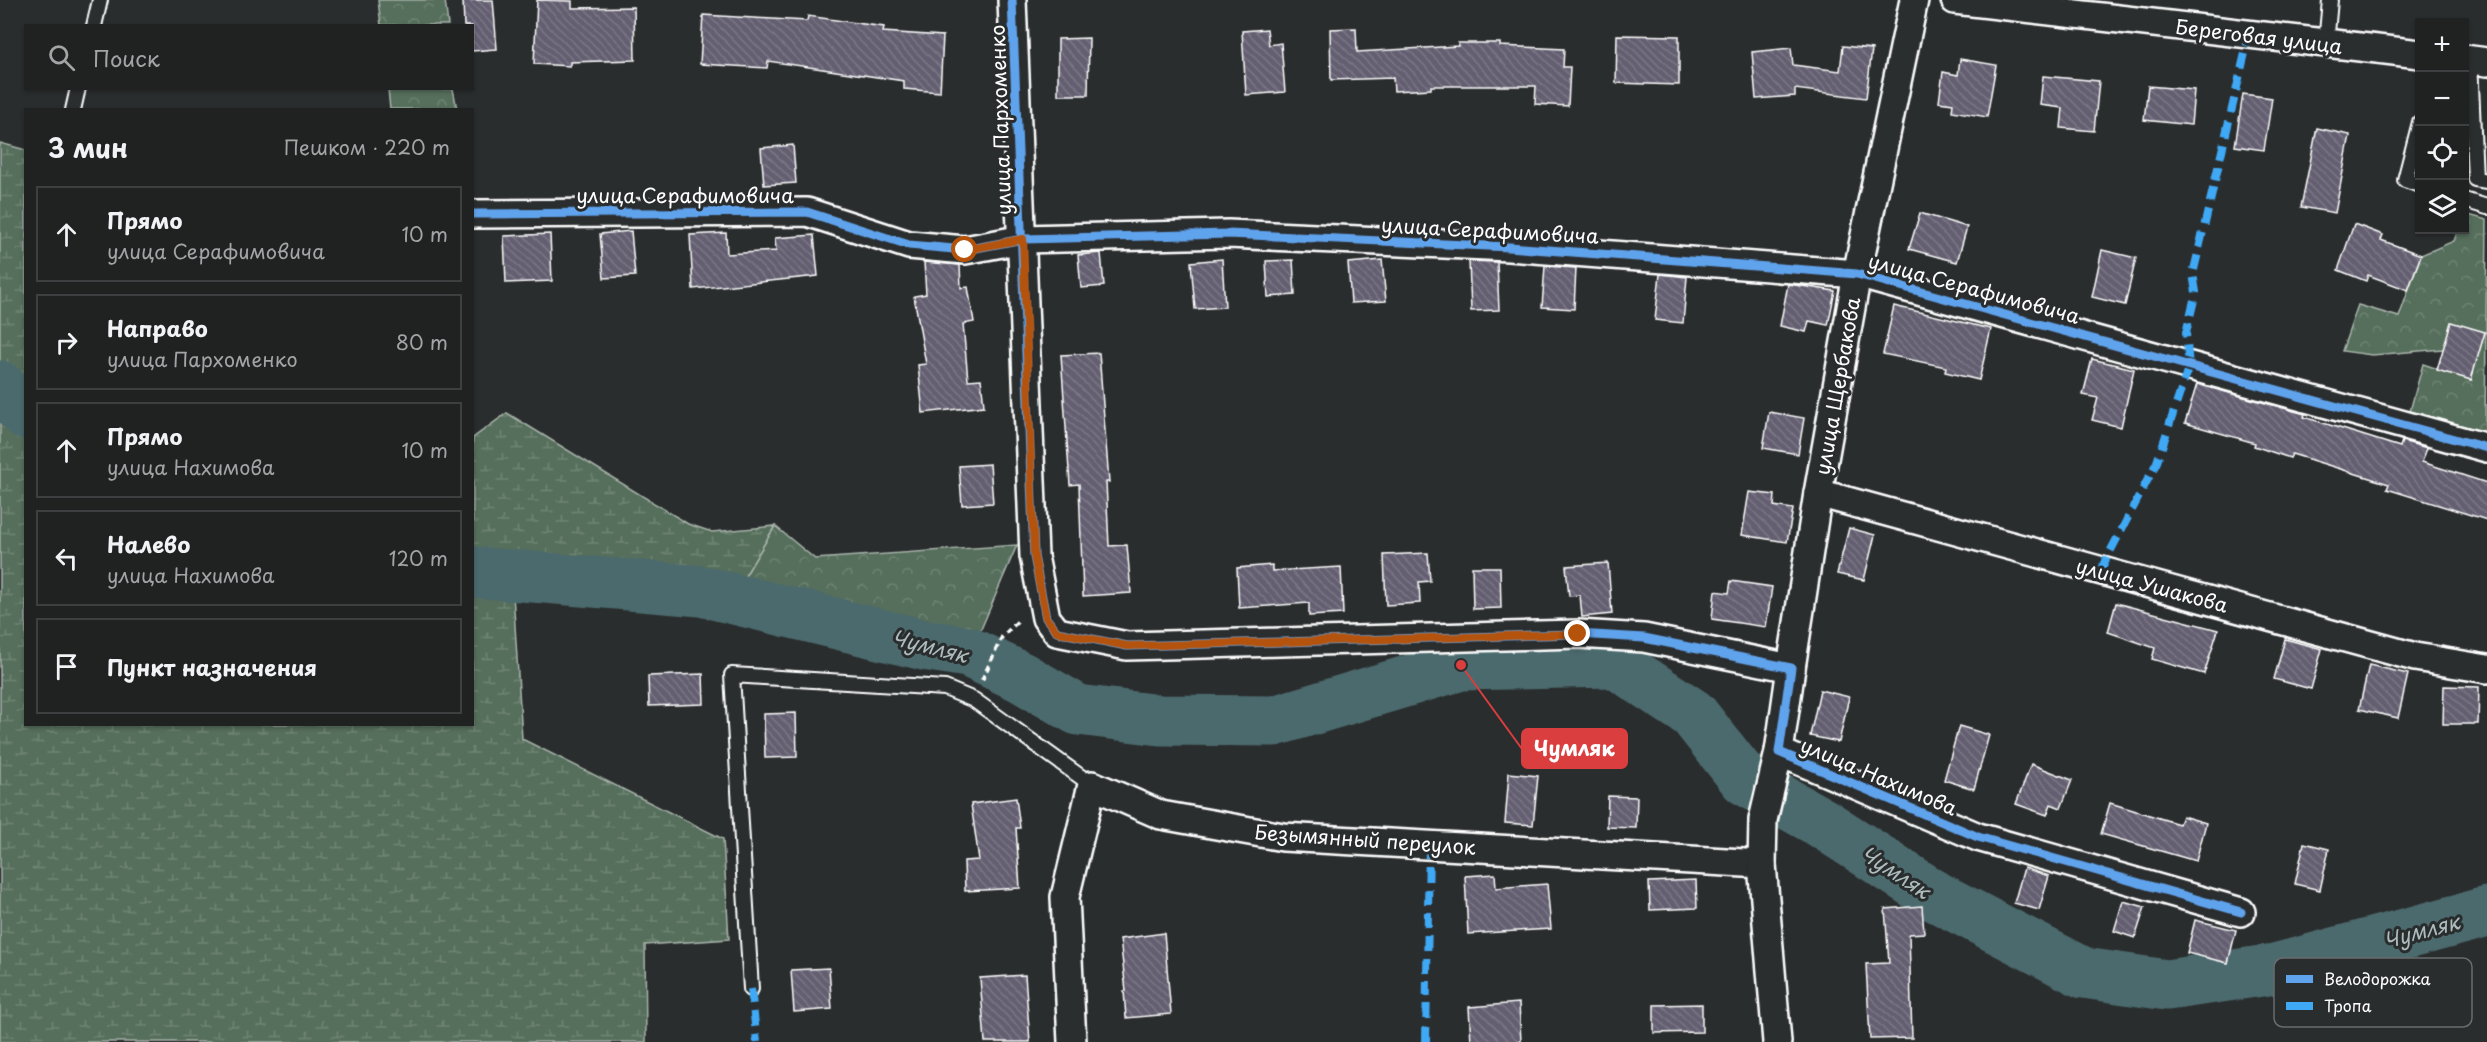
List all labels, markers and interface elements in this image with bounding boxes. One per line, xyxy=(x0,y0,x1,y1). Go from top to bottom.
street label: Береговая улица xyxy=(2174,11,2345,61)
map controls xyxy=(2415,18,2469,234)
button: + xyxy=(2415,18,2469,72)
search box xyxy=(24,24,474,90)
street label: улица Пархоменко xyxy=(982,24,1018,216)
icon: search xyxy=(45,41,78,74)
text: Поиск xyxy=(93,41,160,74)
button: − xyxy=(2415,72,2469,126)
button: locate xyxy=(2415,126,2469,180)
text: 3 мин xyxy=(48,128,128,167)
text: Пешком · 220 m xyxy=(284,132,450,162)
street label: улица Серафимовича xyxy=(576,180,794,210)
button: layers xyxy=(2415,180,2469,234)
text: Прямо xyxy=(107,203,182,236)
street label: улица Серафимовича xyxy=(1380,209,1600,251)
icon: ahead xyxy=(50,218,83,251)
text: 10 m xyxy=(401,219,448,249)
text: улица Серафимовича xyxy=(107,236,325,266)
route start xyxy=(951,236,977,262)
street label: улица Серафимовича xyxy=(1865,245,2083,331)
street label: улица Щербакова xyxy=(1807,294,1868,477)
text: Направо xyxy=(107,311,208,344)
icon: right xyxy=(50,326,83,359)
text: 80 m xyxy=(396,327,448,357)
text: улица Пархоменко xyxy=(107,344,298,374)
text: Прямо xyxy=(107,419,182,452)
icon: ahead xyxy=(50,434,83,467)
text: 10 m xyxy=(401,435,448,465)
text: улица Нахимова xyxy=(107,452,274,482)
text: Налево xyxy=(107,527,190,560)
icon: left xyxy=(50,542,83,575)
text: 120 m xyxy=(389,543,448,573)
street label: улица Ушакова xyxy=(2073,550,2232,620)
text: улица Нахимова xyxy=(107,560,274,590)
water label: Чумляк xyxy=(889,620,973,670)
route end xyxy=(1564,620,1590,646)
icon: arrive xyxy=(50,650,83,683)
text: Пункт назначения xyxy=(107,650,317,683)
callout: Чумляк xyxy=(1522,729,1627,768)
street label: улица Нахимова xyxy=(1796,729,1962,823)
text: Чумляк xyxy=(1533,731,1616,763)
street label: Безымянный переулок xyxy=(1253,816,1477,862)
water label: Чумляк xyxy=(1855,836,1939,906)
water label: Чумляк xyxy=(2379,904,2464,955)
legend xyxy=(2274,958,2472,1027)
text: Велодорожка xyxy=(2324,966,2431,990)
text: Тропа xyxy=(2324,993,2372,1017)

